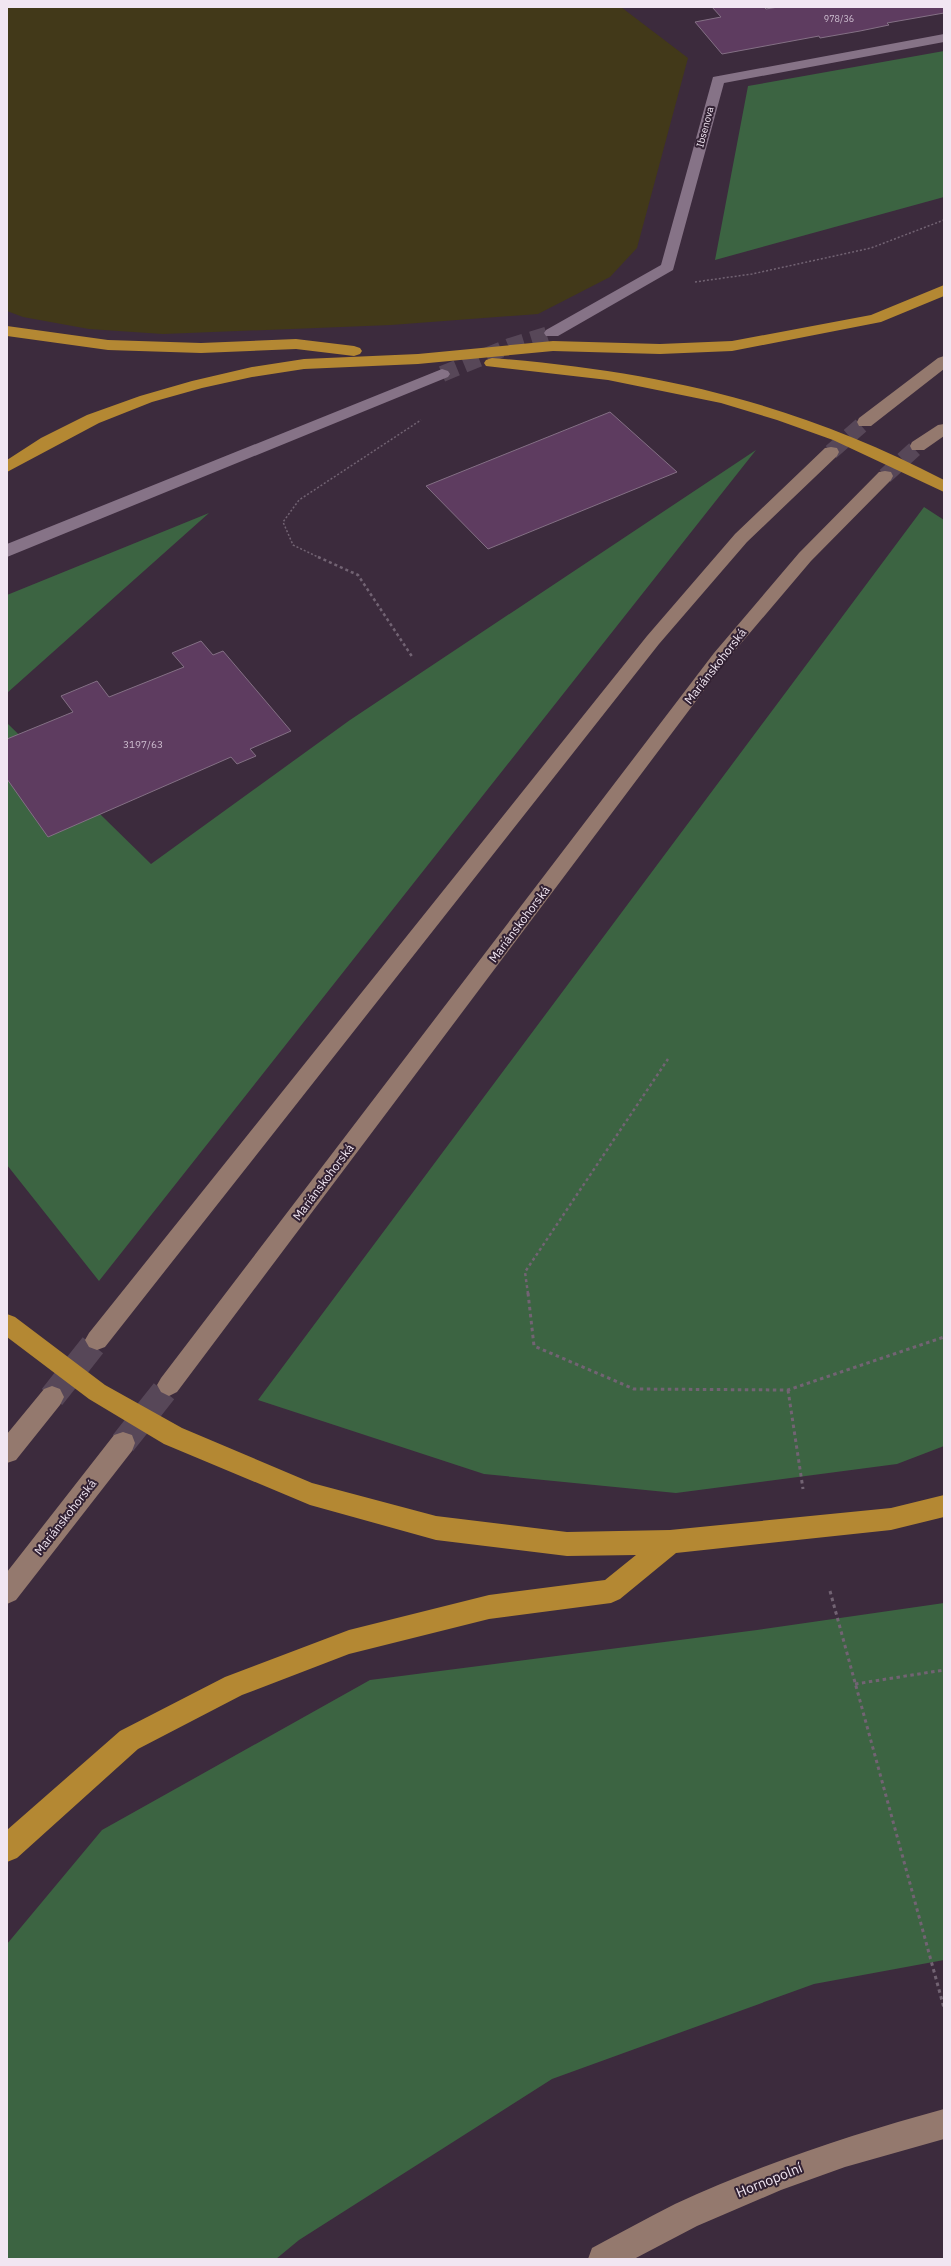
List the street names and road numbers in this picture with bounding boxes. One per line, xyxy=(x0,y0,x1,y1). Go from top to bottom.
street label: Ibsenova xyxy=(693,105,717,149)
street label: Mariánskohorská xyxy=(681,625,750,707)
street label: Mariánskohorská xyxy=(485,882,553,965)
street label: Mariánskohorská xyxy=(289,1140,357,1223)
street label: Mariánskohorská xyxy=(31,1476,100,1558)
street label: Hornopolní xyxy=(733,2158,805,2201)

